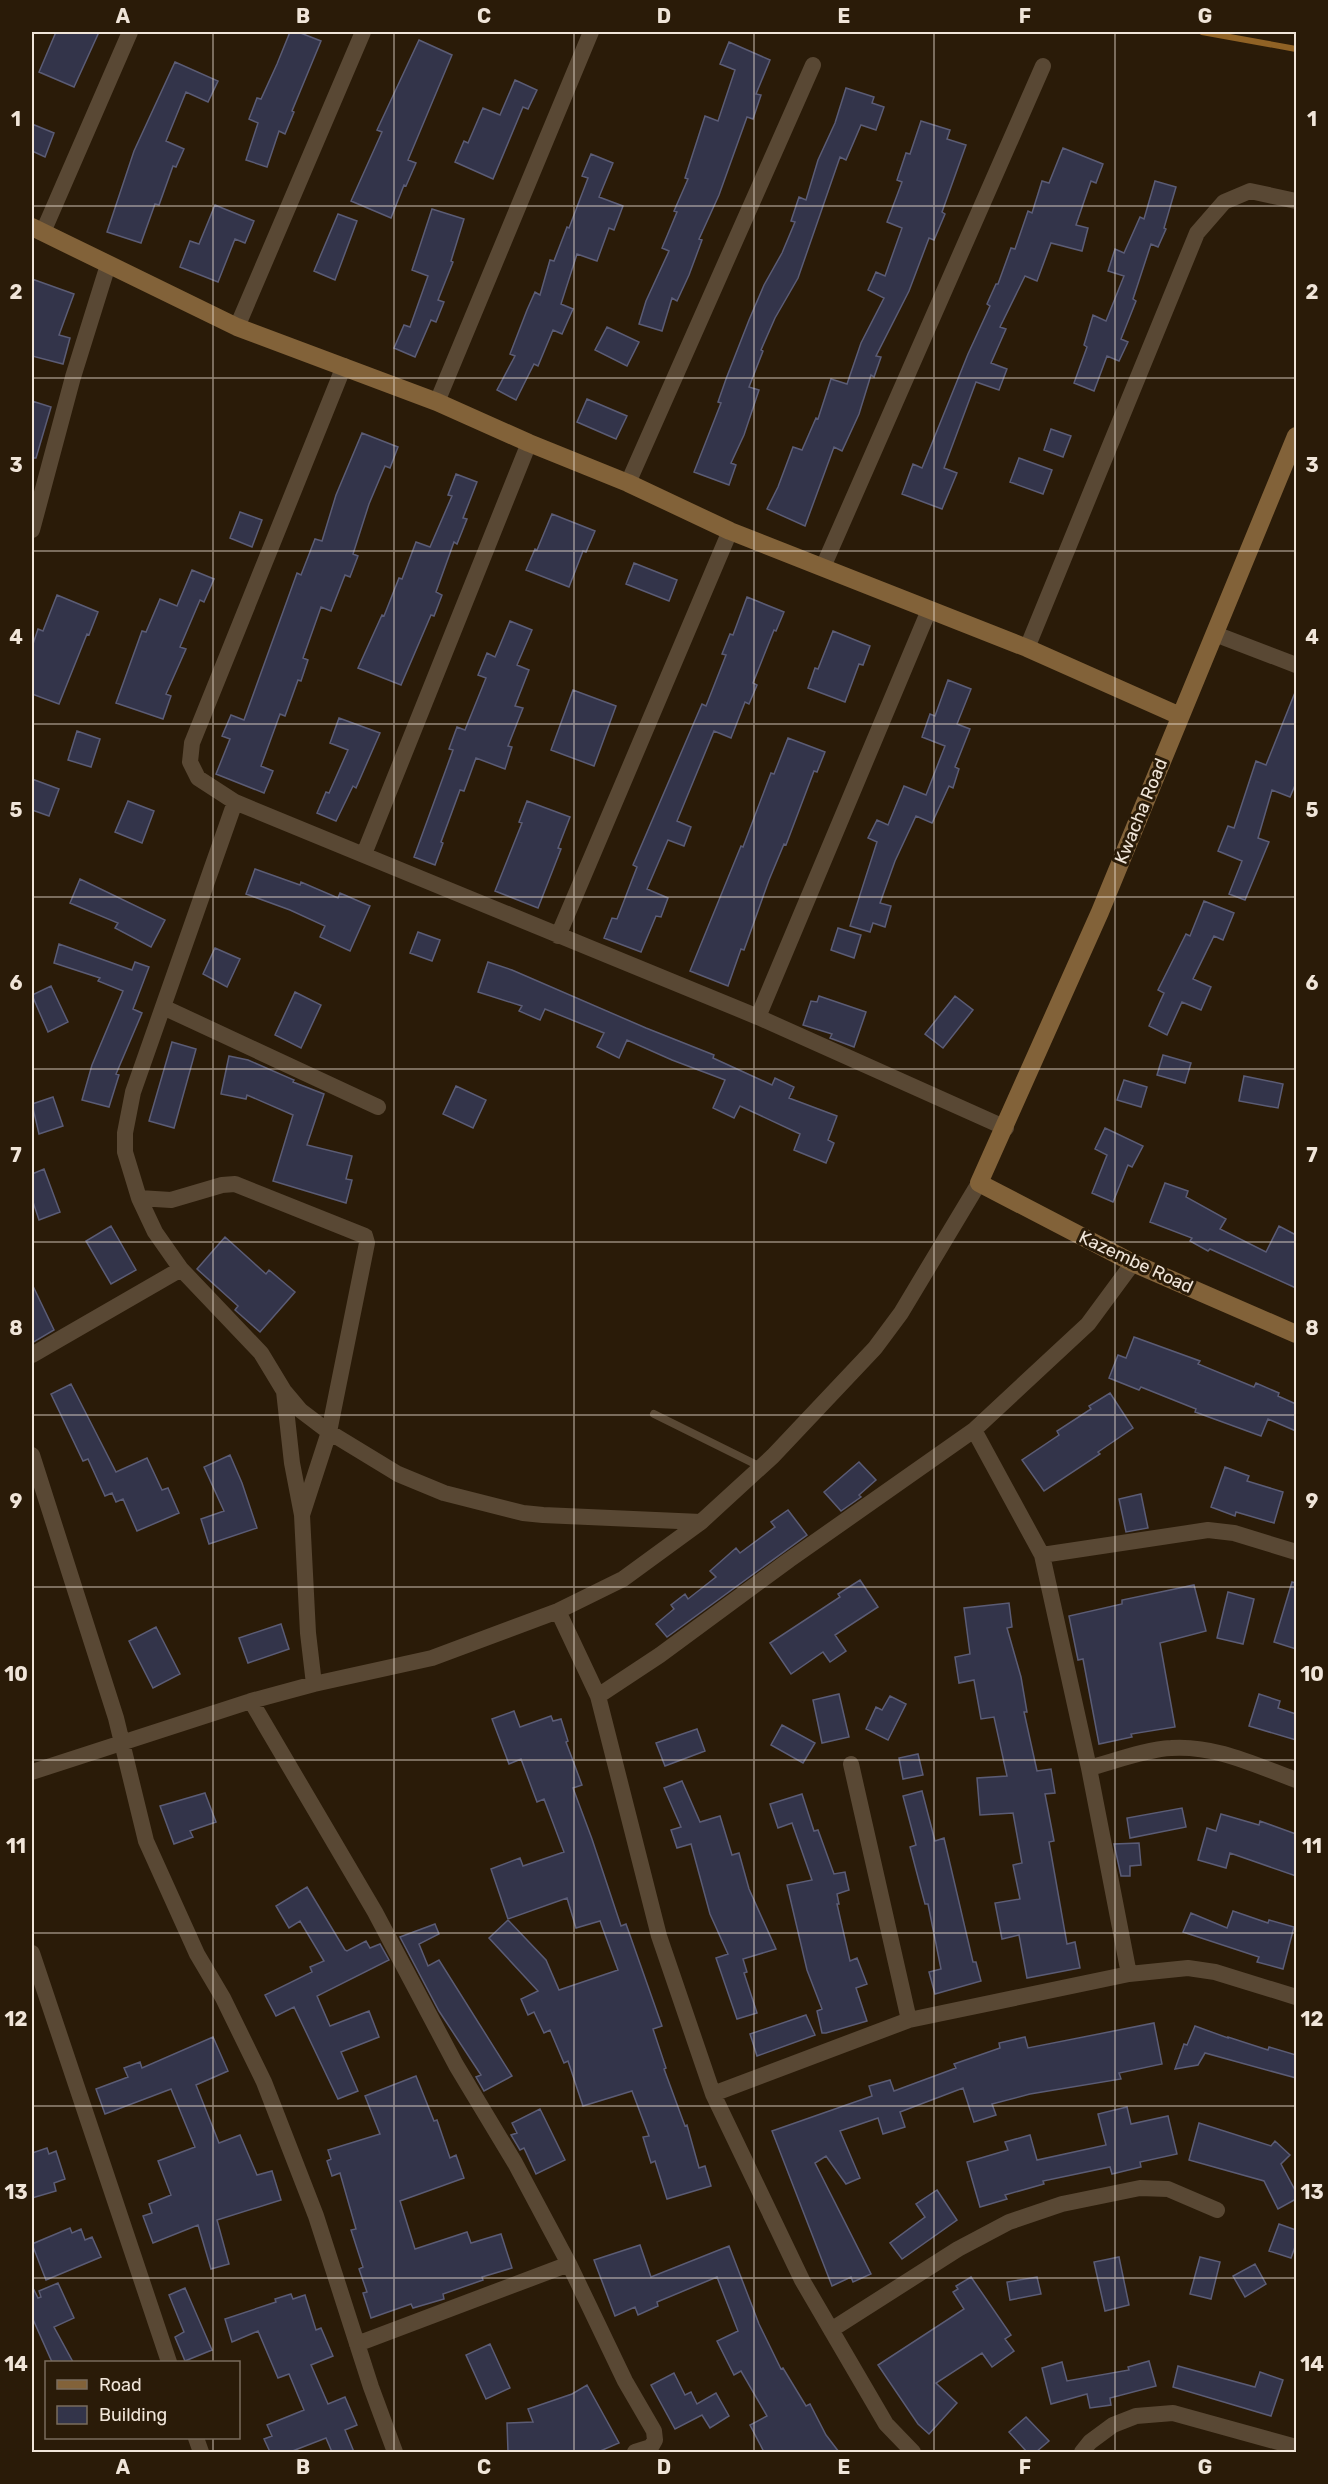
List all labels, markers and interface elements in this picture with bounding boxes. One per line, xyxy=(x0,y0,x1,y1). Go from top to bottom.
text: A xyxy=(116,4,131,28)
text: B xyxy=(296,4,310,28)
text: C xyxy=(477,4,491,28)
text: D xyxy=(657,4,671,28)
text: E xyxy=(838,4,850,28)
text: F xyxy=(1019,4,1031,28)
text: G xyxy=(1198,4,1212,28)
text: 1 xyxy=(11,107,21,131)
text: 1 xyxy=(1307,107,1317,131)
text: 2 xyxy=(10,280,23,304)
text: 2 xyxy=(1306,280,1319,304)
text: 3 xyxy=(9,453,23,477)
text: 3 xyxy=(1305,453,1319,477)
text: 4 xyxy=(9,625,23,649)
text: 4 xyxy=(1305,625,1319,649)
street label: Kwacha Road xyxy=(1110,755,1172,867)
text: 5 xyxy=(10,798,23,822)
text: 5 xyxy=(1306,798,1319,822)
text: 6 xyxy=(9,971,23,995)
text: 6 xyxy=(1305,971,1319,995)
text: 7 xyxy=(10,1143,22,1167)
text: 7 xyxy=(1306,1143,1318,1167)
street label: Kazembe Road xyxy=(1075,1226,1197,1298)
text: 8 xyxy=(9,1316,23,1340)
text: 8 xyxy=(1305,1316,1319,1340)
text: 9 xyxy=(10,1489,23,1513)
text: 9 xyxy=(1306,1489,1319,1513)
text: 10 xyxy=(4,1662,28,1686)
text: 10 xyxy=(1300,1662,1324,1686)
text: 11 xyxy=(6,1834,26,1858)
text: 11 xyxy=(1302,1834,1322,1858)
text: 12 xyxy=(5,2007,27,2031)
text: 12 xyxy=(1301,2007,1323,2031)
text: 13 xyxy=(4,2180,28,2204)
text: 13 xyxy=(1300,2180,1324,2204)
text: 14 xyxy=(4,2352,28,2376)
text: 14 xyxy=(1300,2352,1324,2376)
legend xyxy=(45,2361,240,2439)
text: Road xyxy=(99,2374,142,2396)
text: Building xyxy=(99,2404,167,2426)
text: A xyxy=(116,2455,131,2479)
text: B xyxy=(296,2455,310,2479)
text: C xyxy=(477,2455,491,2479)
text: D xyxy=(657,2455,671,2479)
text: E xyxy=(838,2455,850,2479)
text: F xyxy=(1019,2455,1031,2479)
text: G xyxy=(1198,2455,1212,2479)

